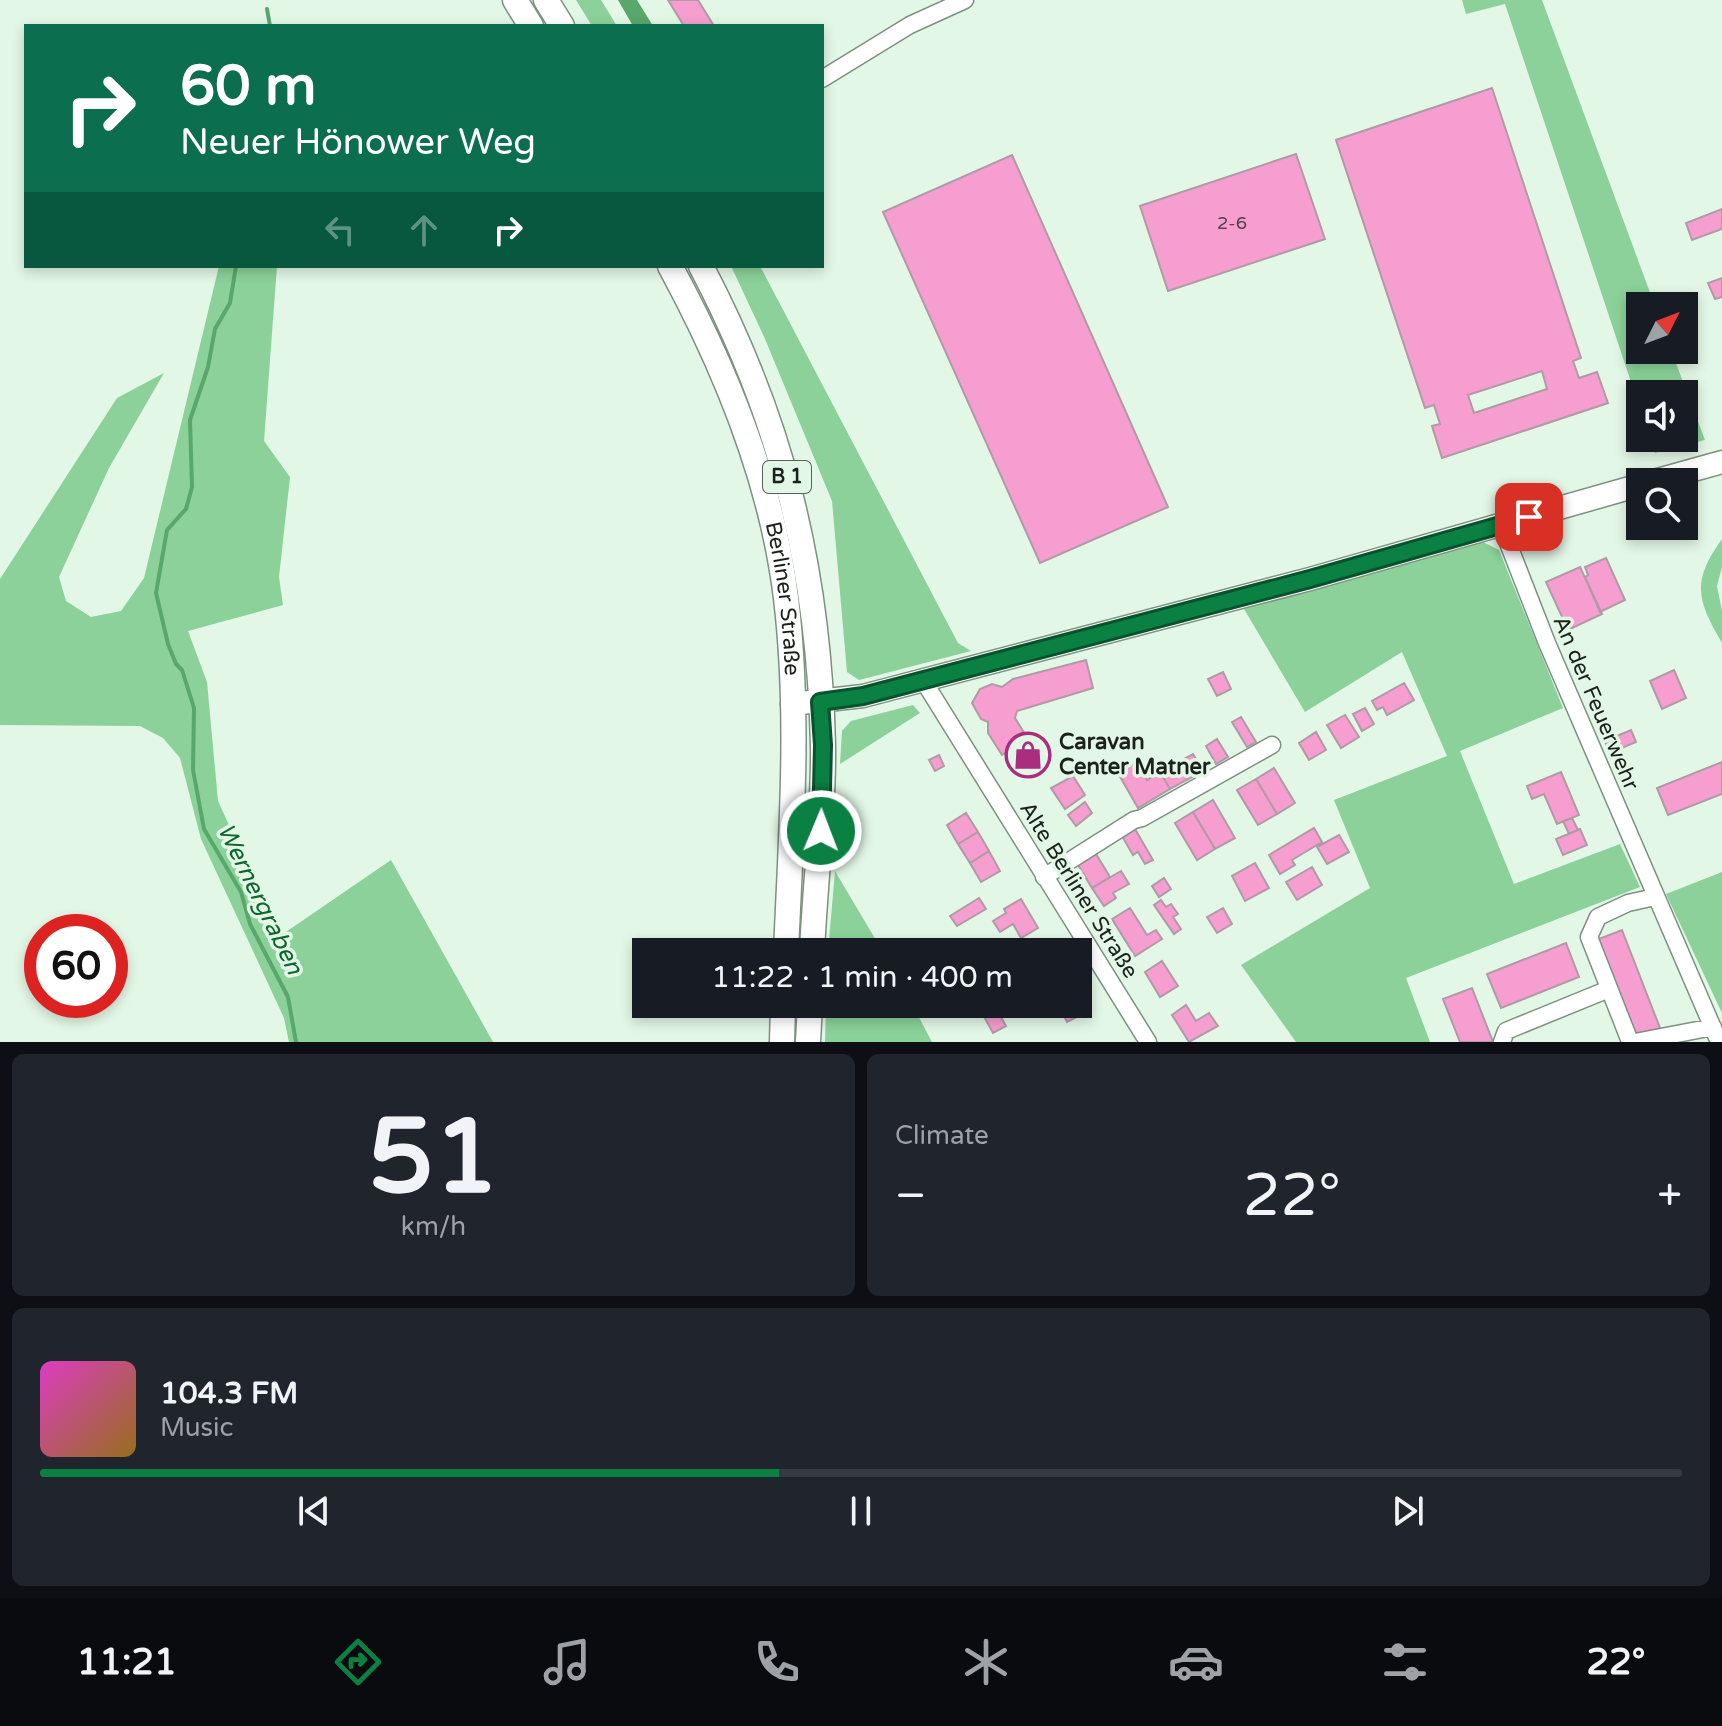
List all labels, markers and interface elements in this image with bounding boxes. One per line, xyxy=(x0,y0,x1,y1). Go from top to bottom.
text: 60 m xyxy=(180,53,316,120)
icon: right xyxy=(48,56,152,160)
text: Neuer Hönower Weg xyxy=(180,121,536,164)
icon: left xyxy=(318,208,362,252)
icon: ahead xyxy=(402,208,446,252)
icon: right xyxy=(486,208,530,252)
house number: 2-6 xyxy=(1217,212,1247,234)
north arrow xyxy=(1626,292,1698,364)
map controls xyxy=(1626,292,1698,540)
button: sound xyxy=(1626,380,1698,452)
road number: B 1 xyxy=(763,461,811,493)
button: search xyxy=(1626,468,1698,540)
pin xyxy=(1495,483,1563,551)
icon: arrive xyxy=(1507,495,1551,539)
street label: Berliner Straße xyxy=(760,519,805,676)
street label: An der Feuerwehr xyxy=(1548,612,1645,795)
place label: Caravan Center Matner xyxy=(1059,729,1211,780)
shop icon: Caravan Center Matner xyxy=(1004,731,1052,779)
position arrow xyxy=(779,789,863,873)
street label: Alte Berliner Straße xyxy=(1014,797,1144,983)
water label: Wernergraben xyxy=(211,819,310,980)
speed limit sign: 60 xyxy=(24,914,128,1018)
text: 11:22 · 1 min · 400 m xyxy=(711,959,1013,996)
text: 51 xyxy=(368,1096,499,1221)
text: Climate xyxy=(895,1120,989,1151)
text: 22° xyxy=(1243,1160,1341,1232)
text: − xyxy=(895,1170,926,1223)
text: + xyxy=(1657,1170,1682,1223)
text: km/h xyxy=(401,1211,466,1242)
text: 104.3 FM xyxy=(160,1375,298,1412)
text: Music xyxy=(160,1412,233,1443)
icon: previous xyxy=(292,1489,336,1533)
icon: pause xyxy=(839,1489,883,1533)
icon: next xyxy=(1386,1489,1430,1533)
icon: directions xyxy=(330,1634,386,1690)
icon: music xyxy=(539,1634,595,1690)
icon: phone xyxy=(749,1634,805,1690)
icon: climate xyxy=(958,1634,1014,1690)
icon: car xyxy=(1168,1634,1224,1690)
icon: filters xyxy=(1377,1634,1433,1690)
text: 11:21 xyxy=(77,1641,177,1684)
text: 22° xyxy=(1586,1641,1645,1684)

